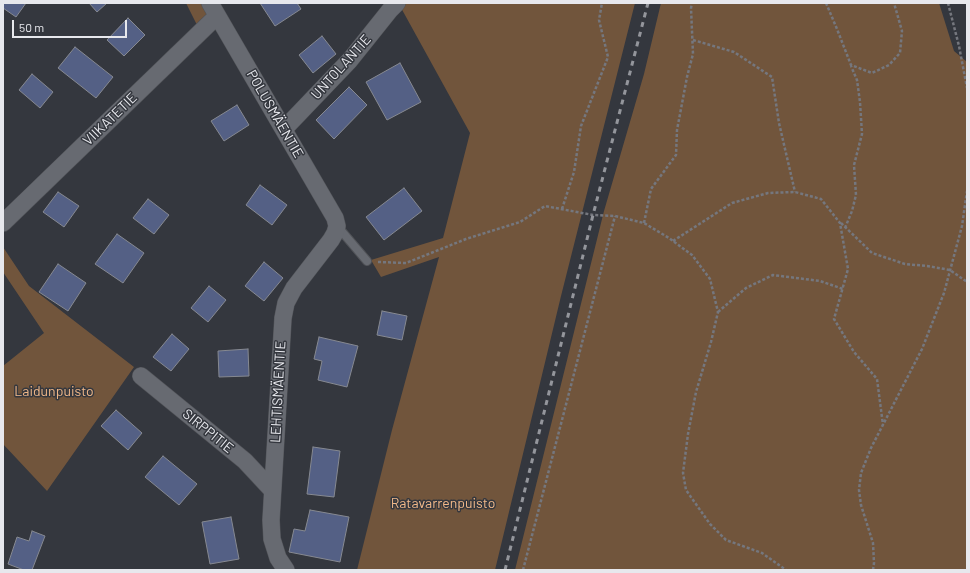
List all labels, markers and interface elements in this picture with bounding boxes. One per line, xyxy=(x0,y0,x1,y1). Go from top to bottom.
scale bar xyxy=(14,12,129,38)
text: 50 m xyxy=(19,20,44,34)
street label: UNTOLANTIE xyxy=(308,31,374,103)
street label: POLUSMÄENTIE xyxy=(243,67,307,161)
street label: VIIKATETIE xyxy=(80,89,140,149)
street label: LEHTISMÄENTIE xyxy=(267,341,289,443)
park label: Laidunpuisto xyxy=(14,383,94,399)
street label: SIRPPITIE xyxy=(179,405,237,457)
park label: Ratavarrenpuisto xyxy=(391,495,495,511)

